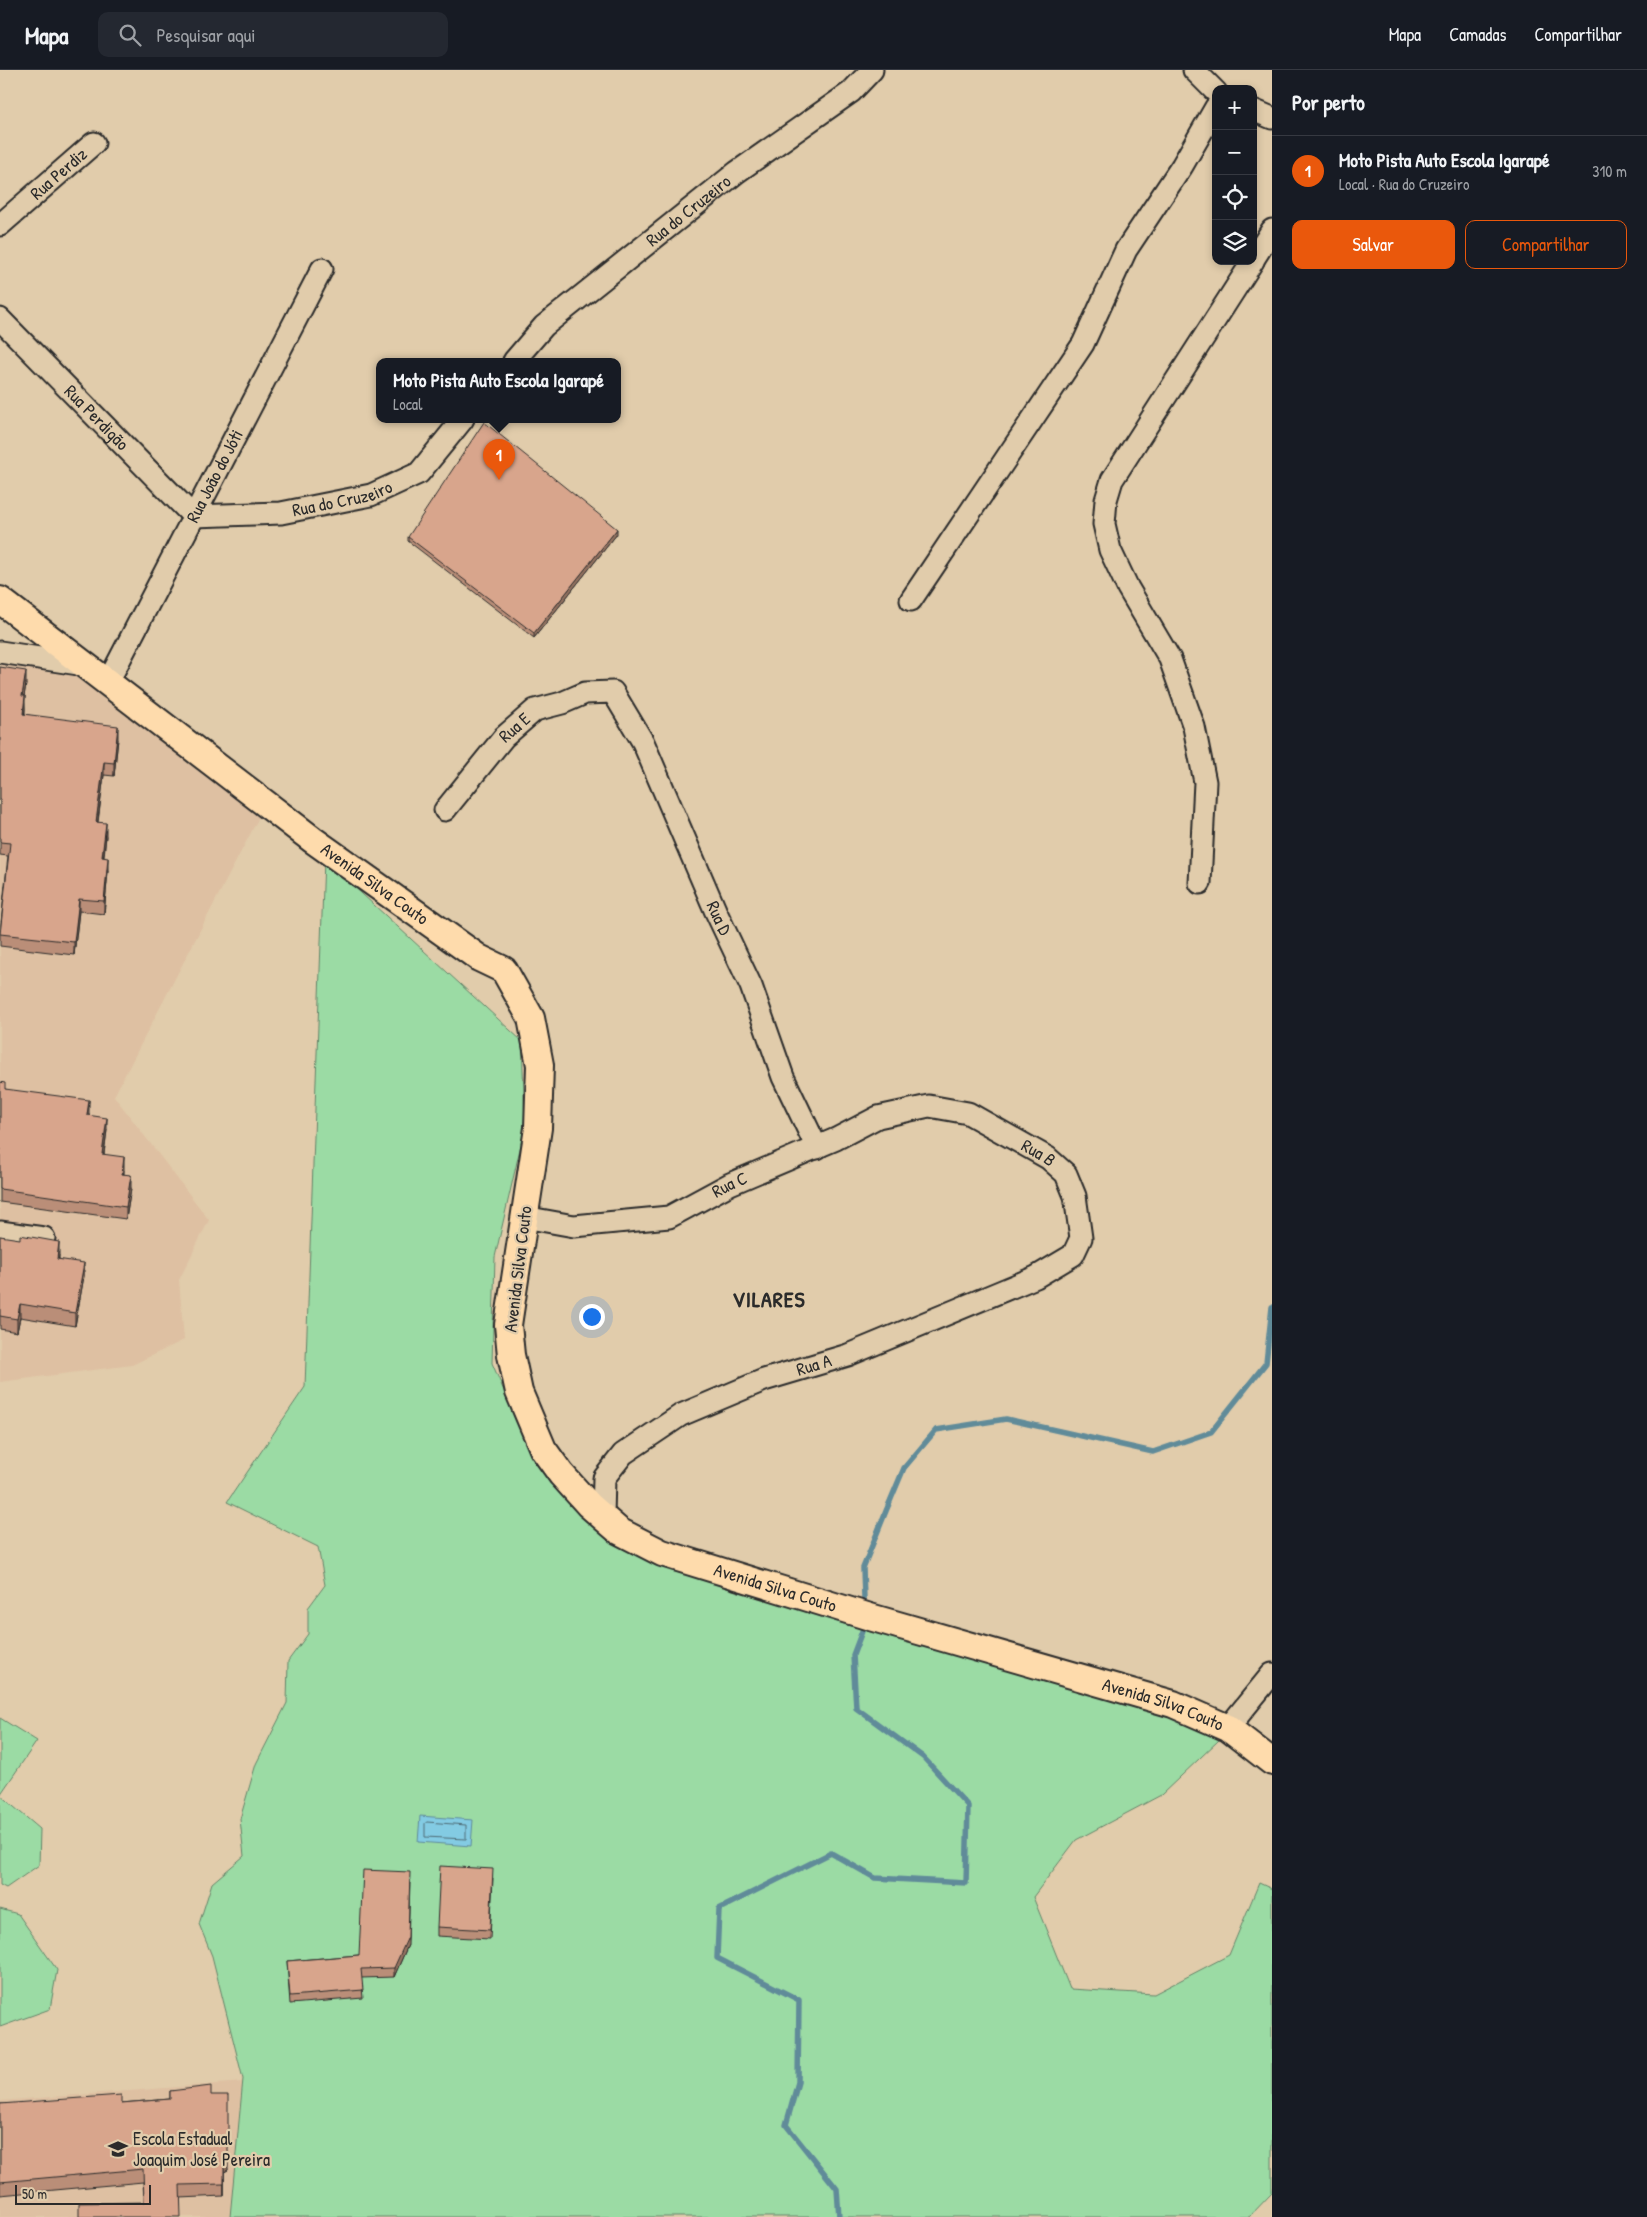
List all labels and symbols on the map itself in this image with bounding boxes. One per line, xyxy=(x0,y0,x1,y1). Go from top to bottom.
street label: Rua Perdiz xyxy=(25,141,93,205)
street label: Rua do Cruzeiro xyxy=(640,169,736,252)
street label: Rua Perdigão xyxy=(59,379,135,456)
street label: Rua João do Jóti xyxy=(180,425,249,527)
pin: 1 xyxy=(483,439,515,480)
street label: Rua do Cruzeiro xyxy=(290,474,396,522)
street label: Rua E xyxy=(493,707,536,748)
street label: Avenida Silva Couto xyxy=(316,836,434,930)
street label: Rua D xyxy=(701,897,738,939)
street label: Rua B xyxy=(1017,1133,1062,1172)
street label: Rua C xyxy=(707,1165,751,1204)
street label: Avenida Silva Couto xyxy=(497,1204,538,1333)
district label: VILARES xyxy=(732,1284,806,1314)
your location xyxy=(579,1304,605,1330)
street label: Rua A xyxy=(793,1347,835,1382)
street label: Avenida Silva Couto xyxy=(711,1557,840,1618)
street label: Avenida Silva Couto xyxy=(1100,1671,1228,1737)
place label: Escola Estadual Joaquim José Pereira xyxy=(133,2126,270,2172)
school or university icon: Escola Estadual Joaquim José Pereira xyxy=(107,2138,129,2160)
scale bar xyxy=(15,2182,151,2205)

